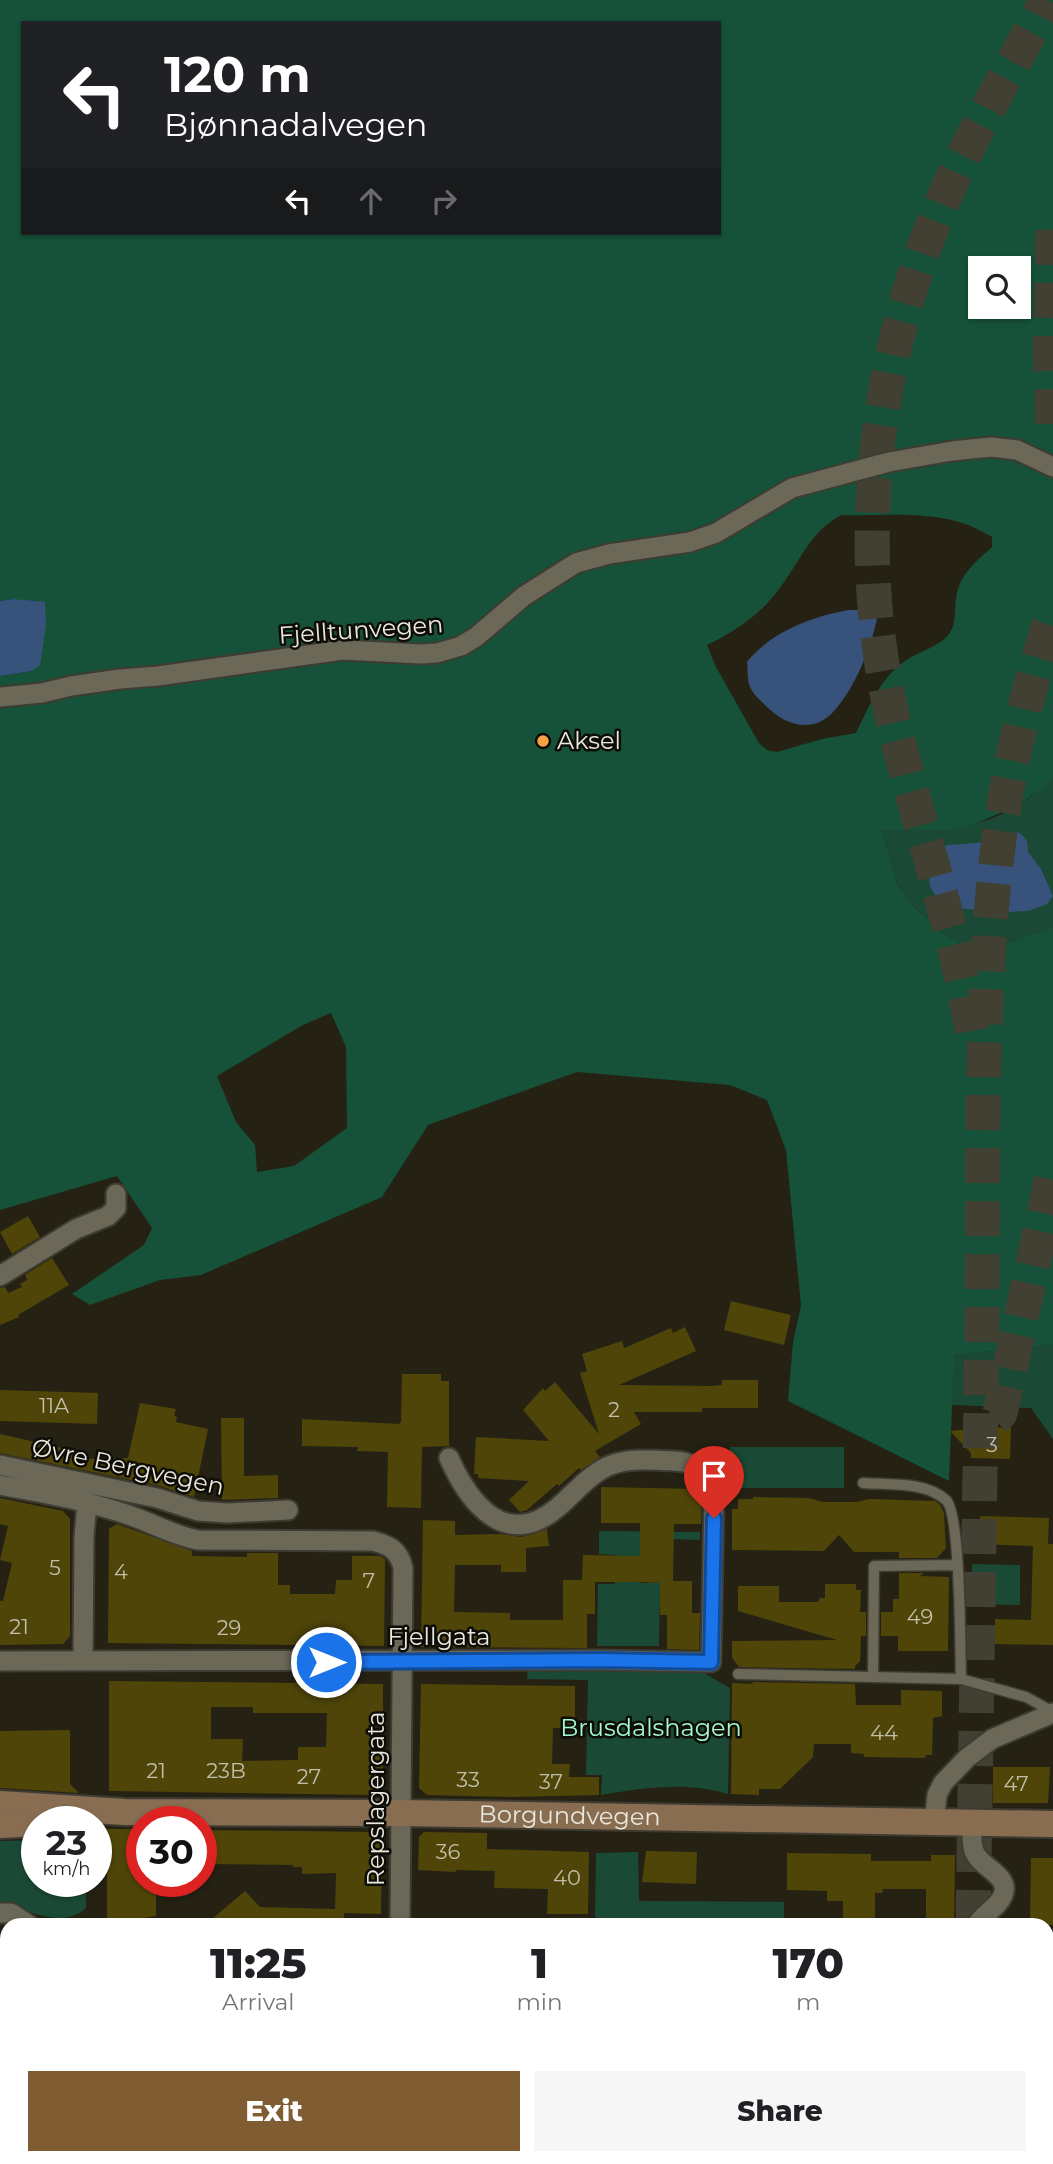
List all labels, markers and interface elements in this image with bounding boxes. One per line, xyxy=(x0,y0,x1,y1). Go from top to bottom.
text: 120 m xyxy=(164,45,311,104)
icon: left xyxy=(49,49,140,140)
text: Bjønnadalvegen xyxy=(164,105,427,144)
icon: left xyxy=(279,182,317,220)
icon: ahead xyxy=(352,182,390,220)
icon: right xyxy=(425,182,463,220)
map controls xyxy=(968,256,1031,319)
button: search xyxy=(968,256,1031,319)
street label: Fjelltunvegen xyxy=(278,609,444,650)
place label: Aksel xyxy=(557,726,621,755)
marker: Aksel xyxy=(535,733,551,749)
house number: 11A xyxy=(39,1393,70,1418)
house number: 2 xyxy=(608,1397,620,1422)
street label: Øvre Bergvegen xyxy=(29,1432,227,1501)
house number: 3 xyxy=(986,1432,998,1457)
pin xyxy=(684,1446,744,1518)
icon: arrive xyxy=(695,1457,733,1495)
house number: 5 xyxy=(49,1555,61,1580)
house number: 4 xyxy=(114,1559,128,1584)
house number: 7 xyxy=(363,1568,375,1593)
house number: 49 xyxy=(907,1604,933,1629)
house number: 21 xyxy=(9,1614,29,1639)
house number: 29 xyxy=(217,1615,241,1640)
street label: Fjellgata xyxy=(388,1622,490,1651)
position arrow xyxy=(289,1625,363,1699)
street label: Repslagergata xyxy=(361,1712,390,1886)
park label: Brusdalshagen xyxy=(560,1713,742,1742)
house number: 44 xyxy=(870,1720,898,1745)
house number: 21 xyxy=(146,1758,166,1783)
house number: 23B xyxy=(206,1758,246,1783)
house number: 27 xyxy=(297,1764,321,1789)
house number: 33 xyxy=(456,1767,480,1792)
house number: 37 xyxy=(539,1769,563,1794)
house number: 47 xyxy=(1003,1771,1029,1796)
street label: Borgundvegen xyxy=(479,1799,661,1831)
speed limit sign: 30 xyxy=(126,1806,217,1897)
text: 23 xyxy=(46,1821,87,1864)
house number: 36 xyxy=(436,1839,461,1864)
text: km/h xyxy=(42,1858,91,1880)
house number: 40 xyxy=(553,1865,581,1890)
text: 11:25 xyxy=(210,1937,307,1989)
text: 1 xyxy=(531,1937,548,1989)
text: 170 xyxy=(773,1937,844,1989)
text: Arrival xyxy=(222,1988,295,2016)
text: min xyxy=(516,1988,563,2016)
text: m xyxy=(796,1988,821,2016)
button: Exit xyxy=(28,2071,520,2151)
button: Share xyxy=(534,2071,1026,2151)

